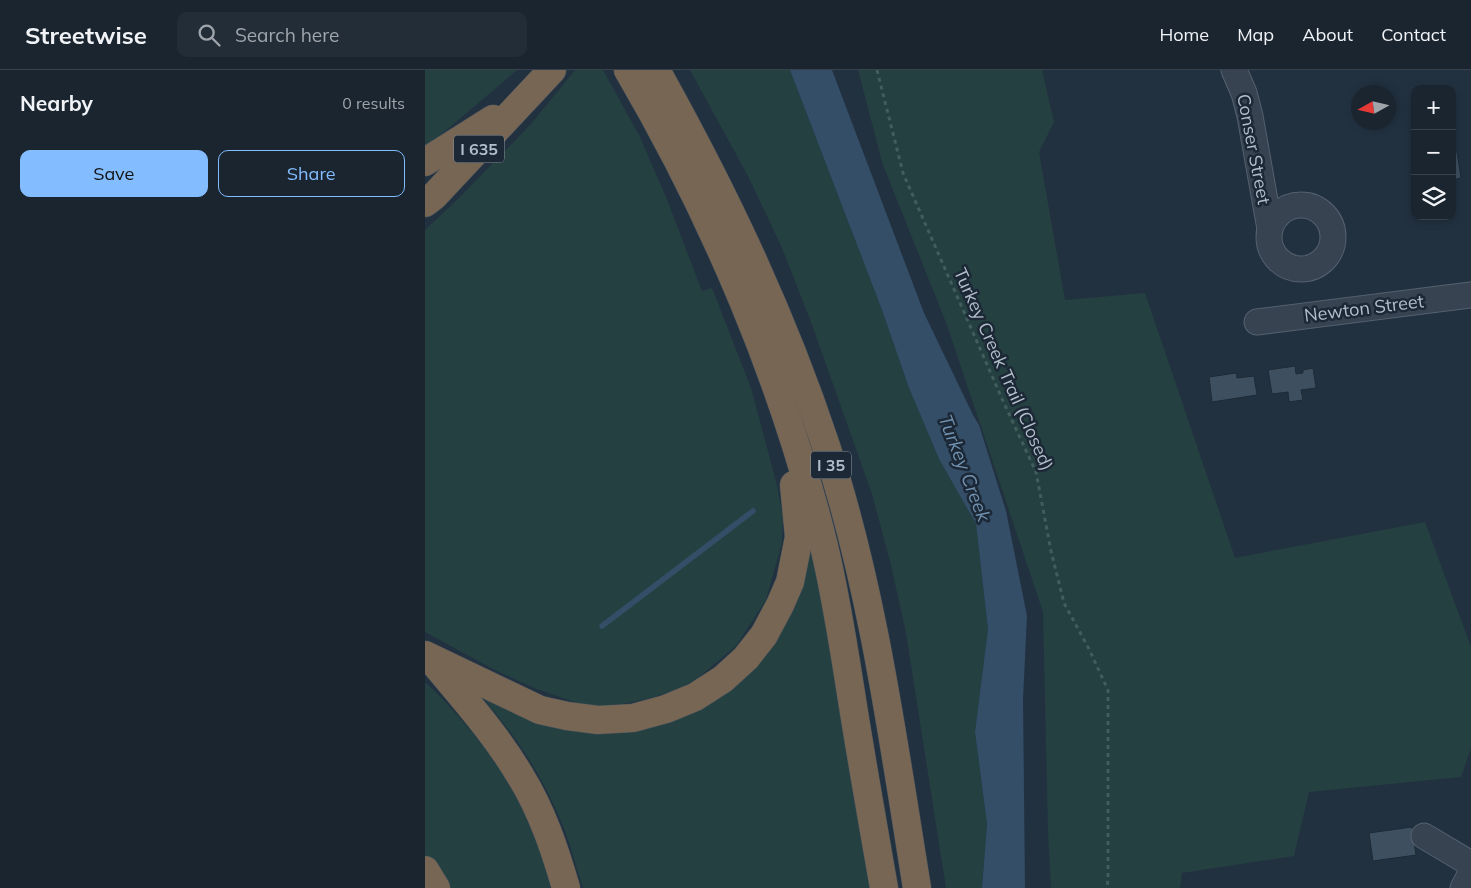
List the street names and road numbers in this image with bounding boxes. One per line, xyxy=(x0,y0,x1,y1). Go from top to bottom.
street label: Conser Street xyxy=(1232,92,1276,206)
road number: I 635 xyxy=(454,136,504,162)
street label: Turkey Creek Trail (Closed) xyxy=(950,264,1058,474)
street label: Newton Street xyxy=(1303,289,1425,327)
road number: I 35 xyxy=(811,452,851,478)

